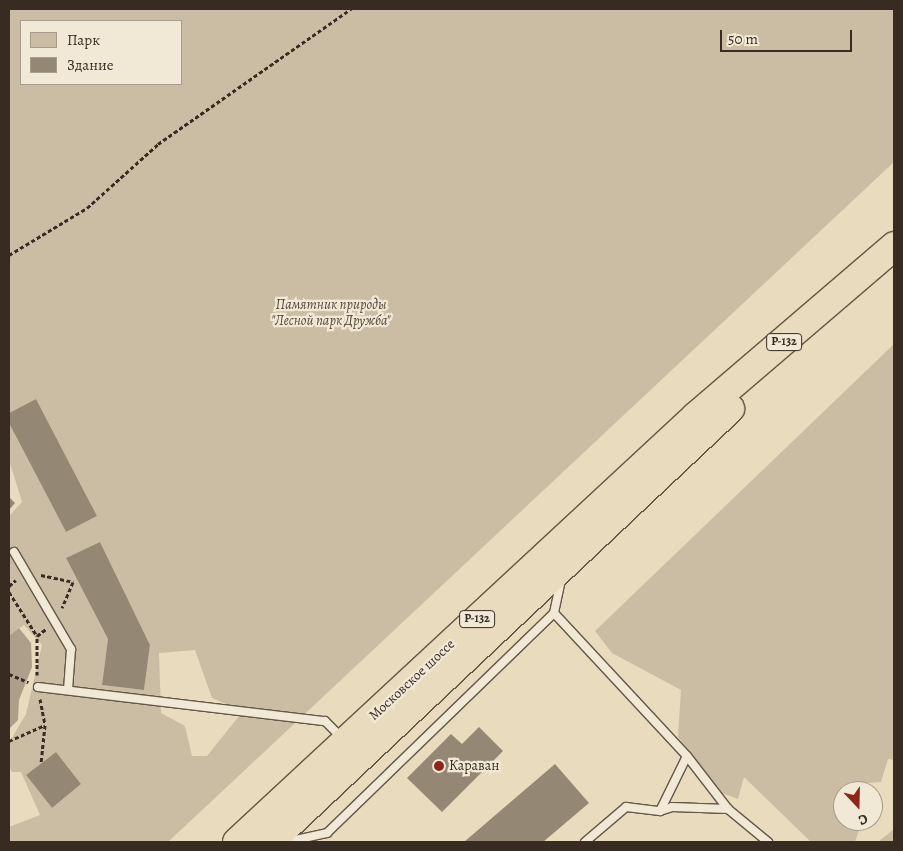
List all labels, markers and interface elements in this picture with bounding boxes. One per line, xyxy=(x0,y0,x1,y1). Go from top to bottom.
legend xyxy=(20,20,182,85)
scale bar xyxy=(723,20,856,52)
text: 50 m xyxy=(728,29,758,49)
text: Парк xyxy=(67,30,100,50)
text: Здание xyxy=(67,55,114,75)
park label: Памятник природы "Лесной парк Дружба" xyxy=(271,297,391,330)
road number: Р-132 xyxy=(765,332,803,352)
road number: Р-132 xyxy=(458,610,496,628)
street label: Московское шоссе xyxy=(366,636,458,724)
place label: Караван xyxy=(449,758,499,774)
marker: Караван xyxy=(433,760,445,772)
north arrow xyxy=(833,781,883,831)
text: С xyxy=(856,809,871,830)

